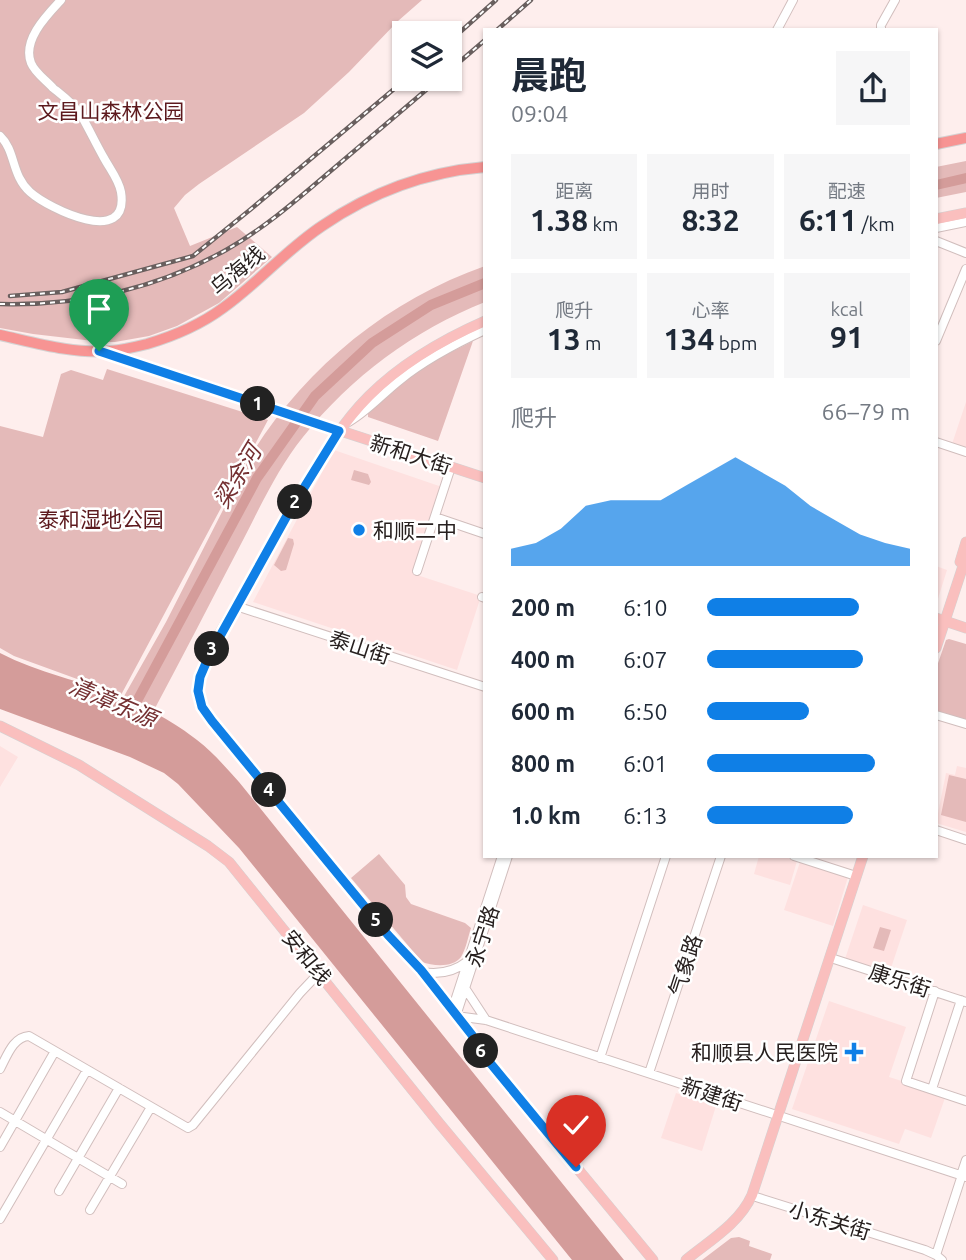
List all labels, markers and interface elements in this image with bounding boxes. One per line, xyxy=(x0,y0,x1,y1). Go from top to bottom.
map controls xyxy=(392,21,462,91)
button: layers xyxy=(392,21,462,91)
button: share xyxy=(836,51,910,125)
text: 晨跑 xyxy=(511,54,587,96)
park label: 文昌山森林公园 xyxy=(38,99,185,123)
text: 09:04 xyxy=(511,101,569,126)
text: 距离 xyxy=(555,180,593,202)
text: 用时 xyxy=(691,180,730,202)
text: 配速 xyxy=(828,180,866,202)
text: 1.38 xyxy=(530,203,588,237)
text: 8:32 xyxy=(681,203,740,237)
text: 6:11 xyxy=(799,203,857,237)
text: km xyxy=(588,213,618,235)
text: /km xyxy=(857,213,895,235)
street label: 乌海线 xyxy=(205,241,269,299)
pin xyxy=(69,279,129,351)
icon: arrive xyxy=(80,290,118,328)
text: kcal xyxy=(830,298,863,320)
text: 爬升 xyxy=(555,299,593,321)
text: 心率 xyxy=(691,299,730,321)
text: 91 xyxy=(830,320,864,354)
text: 13 xyxy=(547,322,581,356)
text: 134 xyxy=(664,322,714,356)
text: m xyxy=(581,332,601,354)
text: bpm xyxy=(714,332,757,354)
pin: 1 xyxy=(240,386,276,422)
text: 1 xyxy=(252,392,263,414)
text: 66–79 m xyxy=(822,399,910,424)
text: 爬升 xyxy=(511,405,557,430)
street label: 新和大街 xyxy=(367,430,455,478)
water label: 梁余河 xyxy=(209,437,268,512)
pin: 2 xyxy=(278,484,312,520)
text: 2 xyxy=(289,490,300,512)
park label: 泰和湿地公园 xyxy=(38,507,164,531)
place label: 和顺二中 xyxy=(373,518,457,542)
marker: 和顺二中 xyxy=(351,522,367,538)
text: 200 m xyxy=(511,595,575,620)
text: 6:10 xyxy=(623,595,668,620)
street label: 泰山街 xyxy=(326,626,394,668)
pin: 3 xyxy=(194,632,230,666)
text: 3 xyxy=(206,637,217,659)
text: 400 m xyxy=(511,647,575,672)
text: 6:07 xyxy=(623,647,668,672)
water label: 清漳东源 xyxy=(66,673,164,733)
text: 600 m xyxy=(511,699,575,724)
text: 6:50 xyxy=(623,699,668,724)
text: 800 m xyxy=(511,751,575,776)
text: 6:01 xyxy=(623,751,668,776)
pin: 4 xyxy=(252,772,286,808)
text: 4 xyxy=(263,778,274,800)
text: 1.0 km xyxy=(511,803,581,828)
text: 6:13 xyxy=(623,803,668,828)
pin: 5 xyxy=(358,902,394,937)
street label: 永宁路 xyxy=(461,902,503,970)
text: 5 xyxy=(370,908,381,930)
street label: 安和线 xyxy=(278,925,336,989)
street label: 气象路 xyxy=(664,931,706,999)
street label: 康乐街 xyxy=(866,959,934,1001)
pin: 6 xyxy=(463,1034,498,1068)
text: 6 xyxy=(475,1039,486,1061)
place label: 和顺县人民医院 xyxy=(691,1040,838,1064)
marker: 和顺县人民医院 xyxy=(844,1042,864,1062)
street label: 新建街 xyxy=(678,1073,746,1115)
pin xyxy=(546,1095,606,1167)
icon: check xyxy=(557,1106,595,1144)
street label: 小东关街 xyxy=(786,1196,874,1244)

